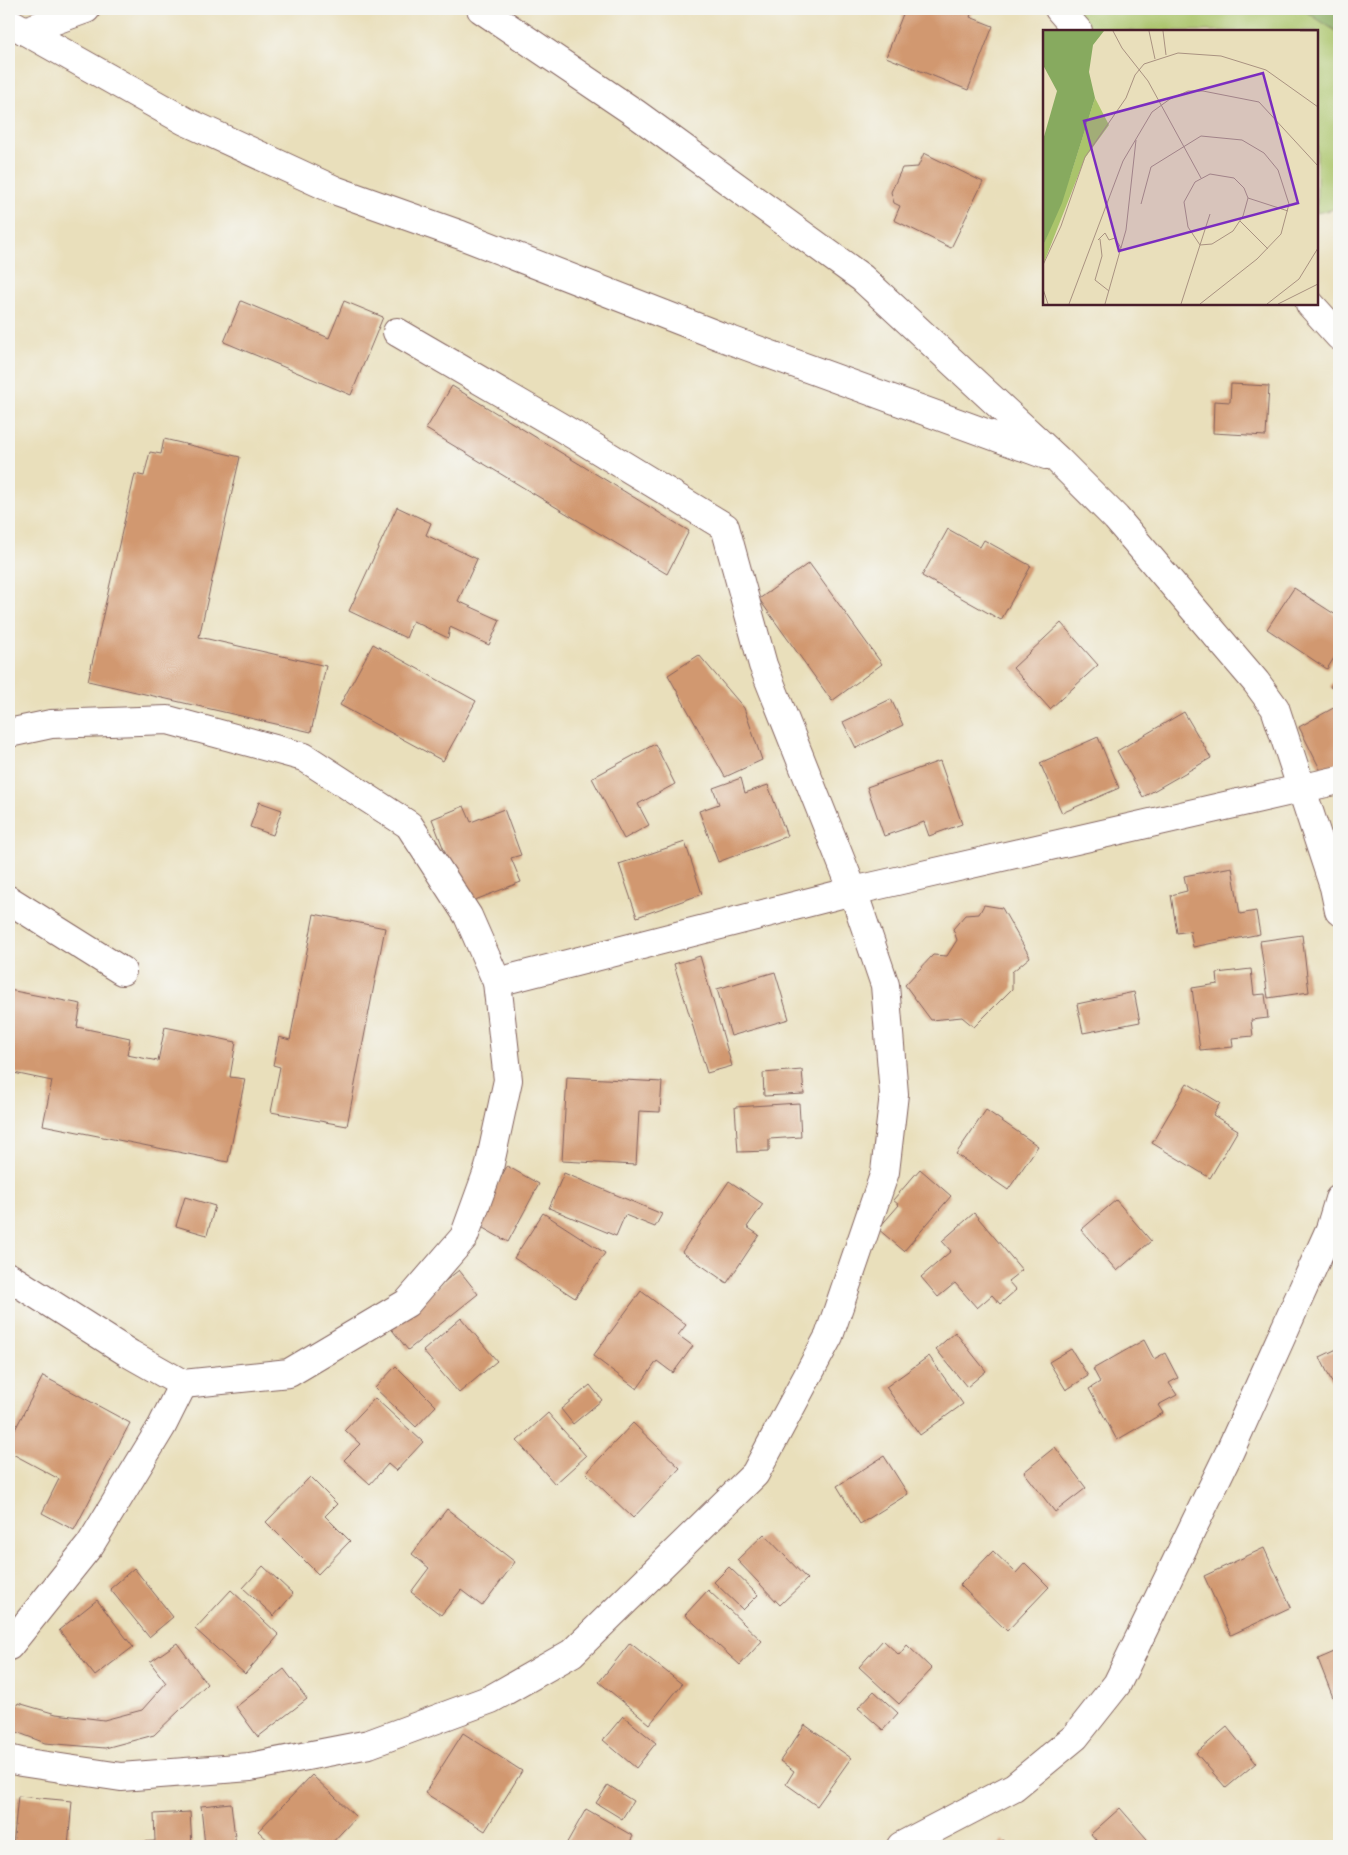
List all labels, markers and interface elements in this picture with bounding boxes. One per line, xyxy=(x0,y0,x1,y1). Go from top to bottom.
inset map xyxy=(1043,30,1318,305)

